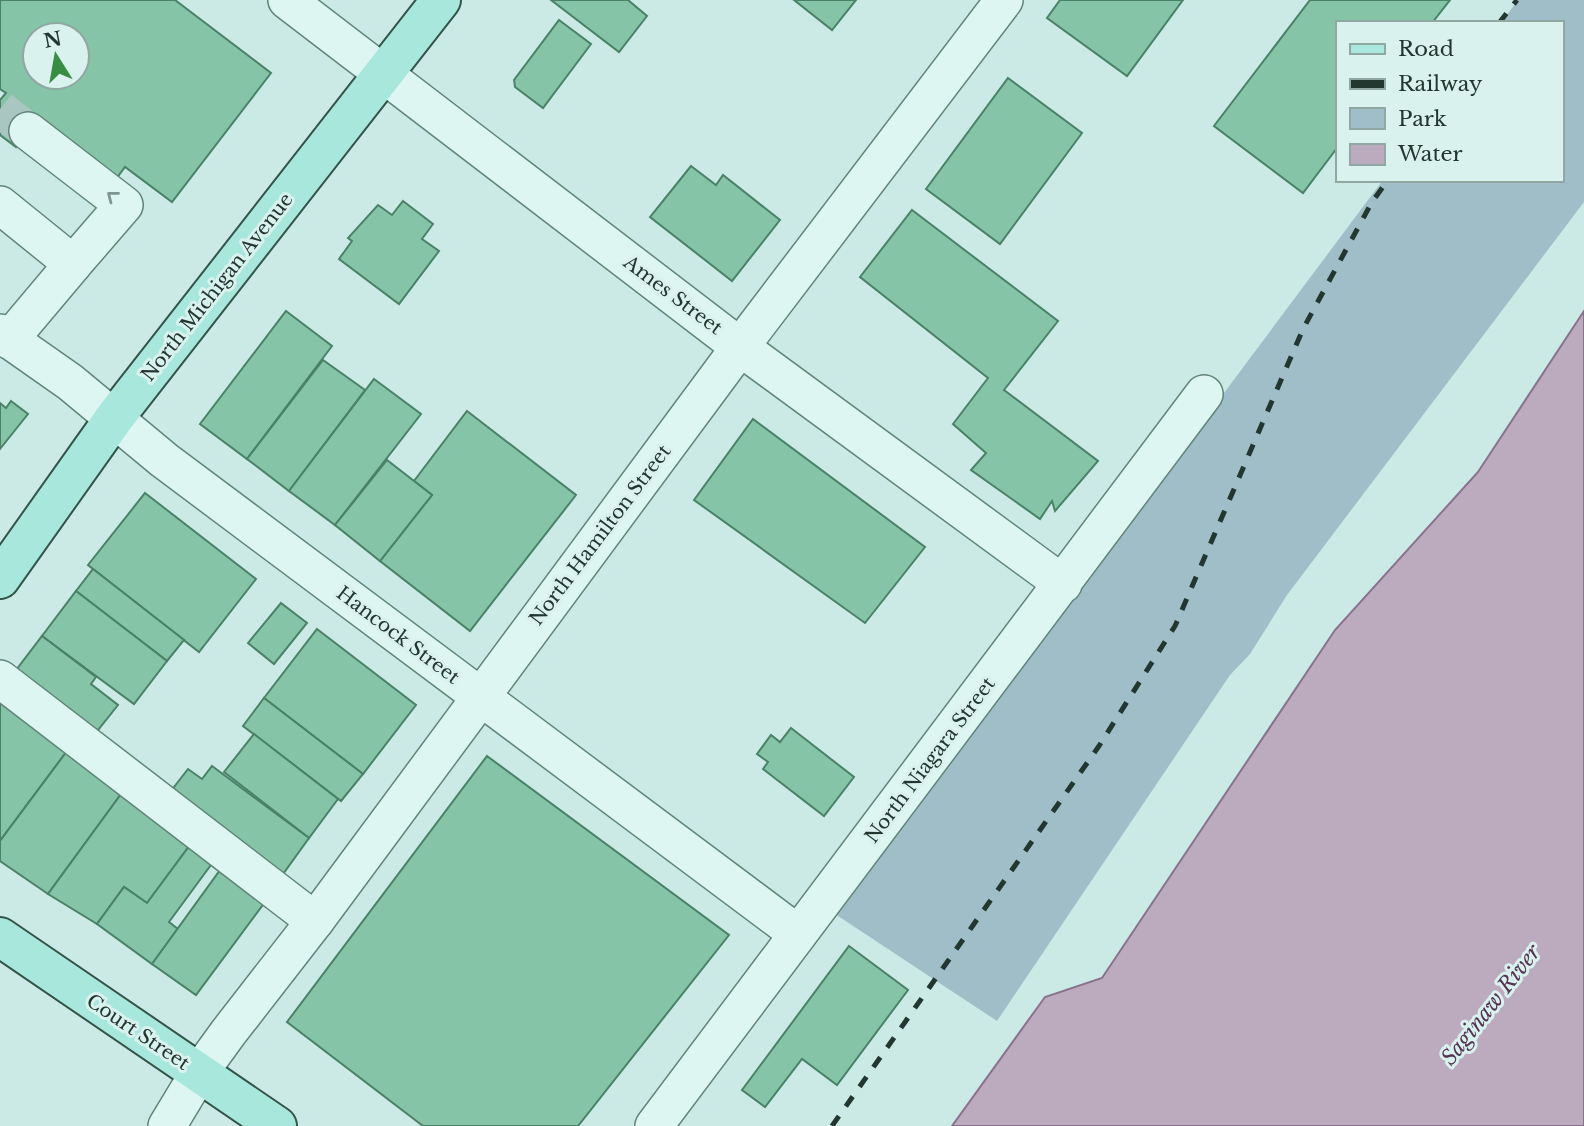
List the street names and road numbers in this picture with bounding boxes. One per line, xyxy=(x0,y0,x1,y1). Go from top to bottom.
street label: North Michigan Avenue xyxy=(136,188,298,386)
street label: Ames Street xyxy=(618,250,727,340)
street label: North Hamilton Street xyxy=(525,440,676,630)
street label: Hancock Street xyxy=(332,581,465,689)
street label: North Niagara Street xyxy=(860,672,1000,847)
street label: Court Street xyxy=(82,989,195,1075)

